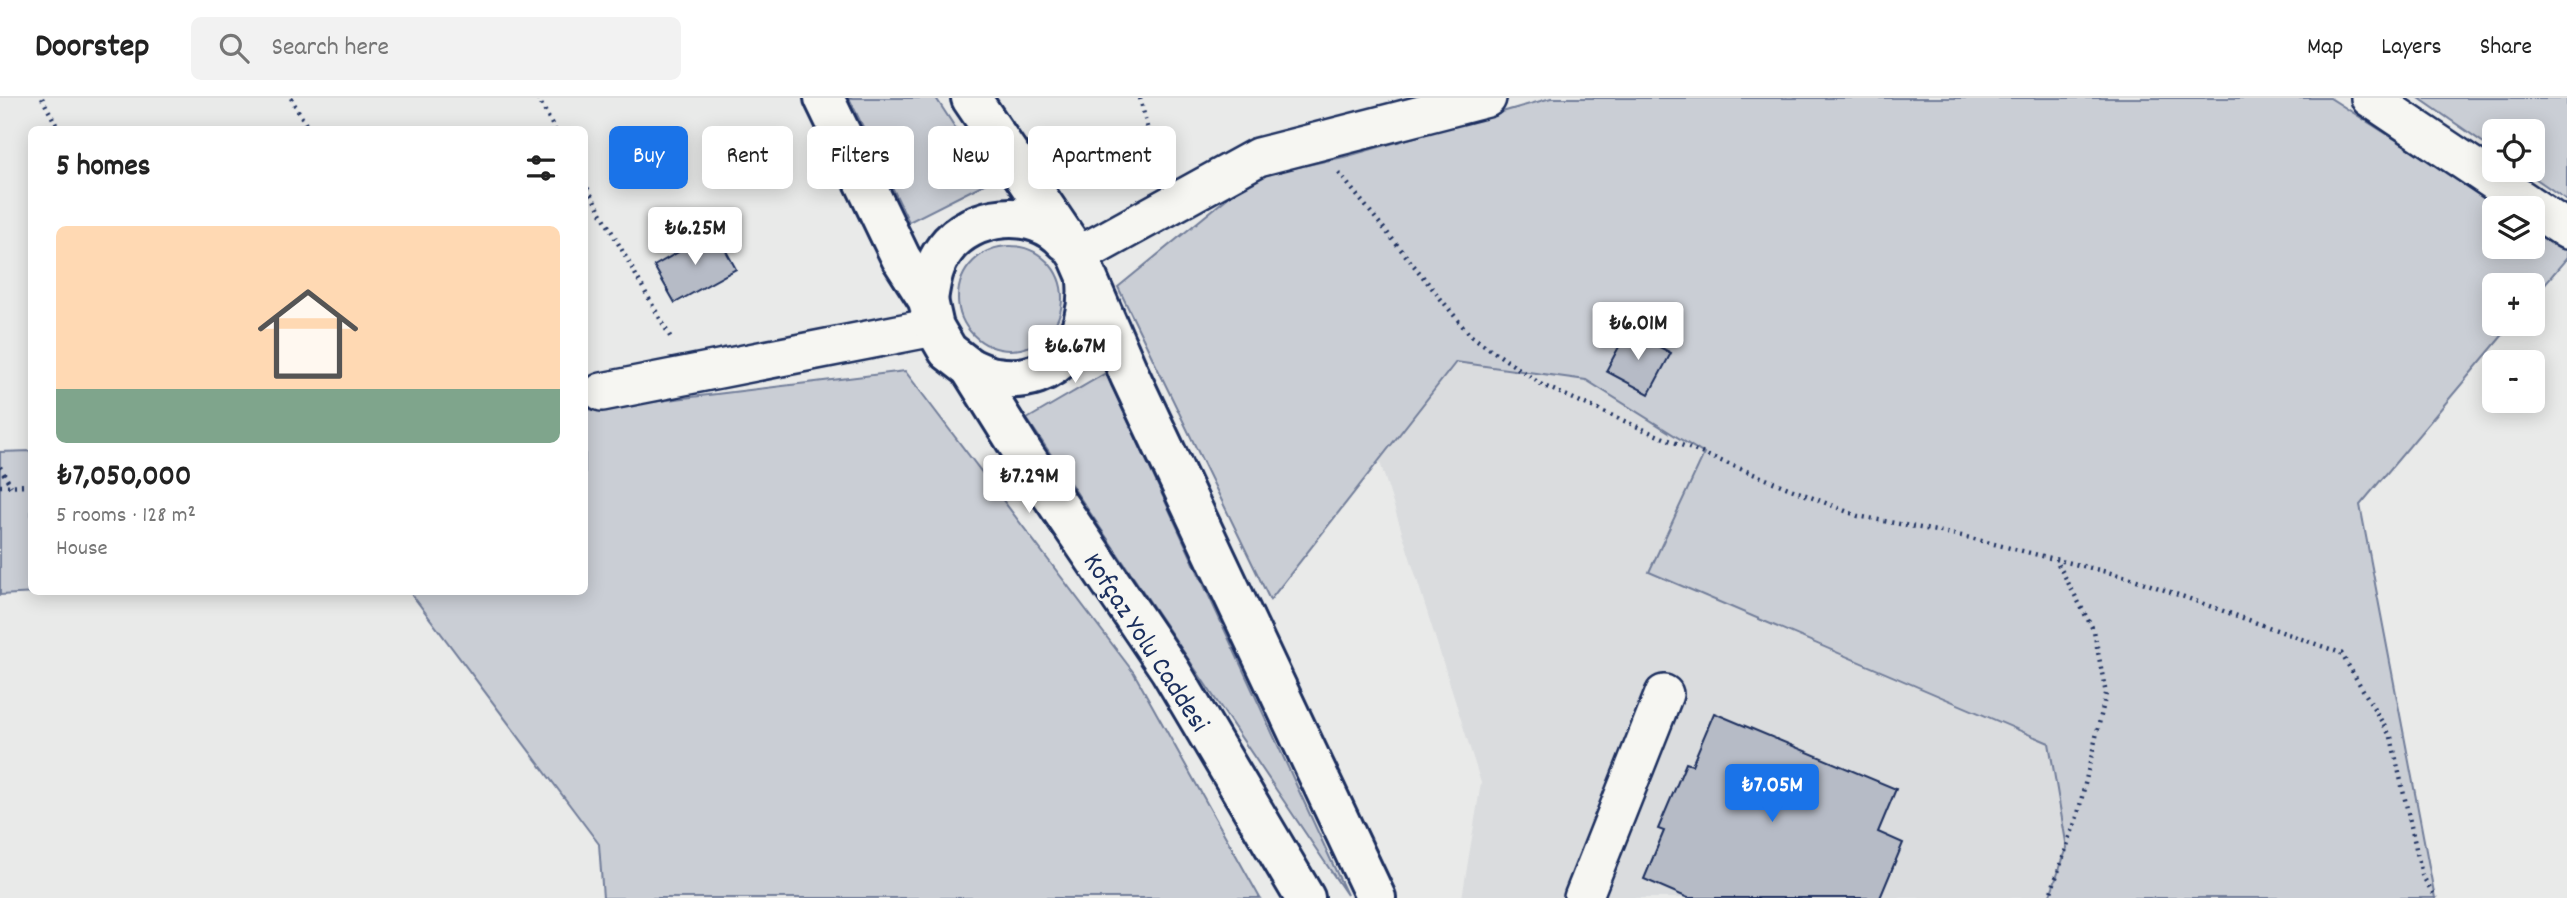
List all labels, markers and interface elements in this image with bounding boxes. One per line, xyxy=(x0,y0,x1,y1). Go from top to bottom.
search box xyxy=(191,17,681,80)
text: Doorstep xyxy=(35,25,149,72)
icon: search xyxy=(215,29,253,67)
text: Search here xyxy=(271,30,389,67)
text: Map xyxy=(2307,31,2343,65)
text: Layers xyxy=(2381,31,2442,65)
text: Share xyxy=(2480,31,2532,65)
map controls xyxy=(2482,119,2545,413)
button: locate xyxy=(2482,119,2545,182)
chip: Buy xyxy=(609,126,688,189)
chip: Rent xyxy=(702,126,793,189)
chip: Filters xyxy=(807,126,914,189)
chip: New xyxy=(928,126,1014,189)
chip: Apartment xyxy=(1028,126,1176,189)
text: 5 homes xyxy=(56,147,150,190)
icon: filters xyxy=(522,149,560,187)
button: layers xyxy=(2482,196,2545,259)
pin: ₺6.25M xyxy=(638,208,752,267)
text: ₺6.25M xyxy=(664,213,726,246)
icon: home xyxy=(245,271,371,397)
button: + xyxy=(2482,273,2545,336)
pin: ₺6.01M xyxy=(1581,302,1695,362)
text: ₺6.01M xyxy=(1609,308,1667,341)
pin: ₺6.67M xyxy=(1018,326,1132,385)
text: ₺6.67M xyxy=(1044,331,1106,364)
button: − xyxy=(2482,350,2545,413)
pin: ₺7.29M xyxy=(972,456,1086,515)
text: ₺7,050,000 xyxy=(56,457,191,500)
text: ₺7.29M xyxy=(999,461,1059,494)
text: 5 rooms · 128 m² xyxy=(56,500,196,533)
text: House xyxy=(56,533,108,566)
street label: Kofçaz Yolu Caddesi xyxy=(1071,546,1217,741)
pin: ₺7.05M xyxy=(1715,764,1829,824)
text: ₺7.05M xyxy=(1741,770,1803,803)

